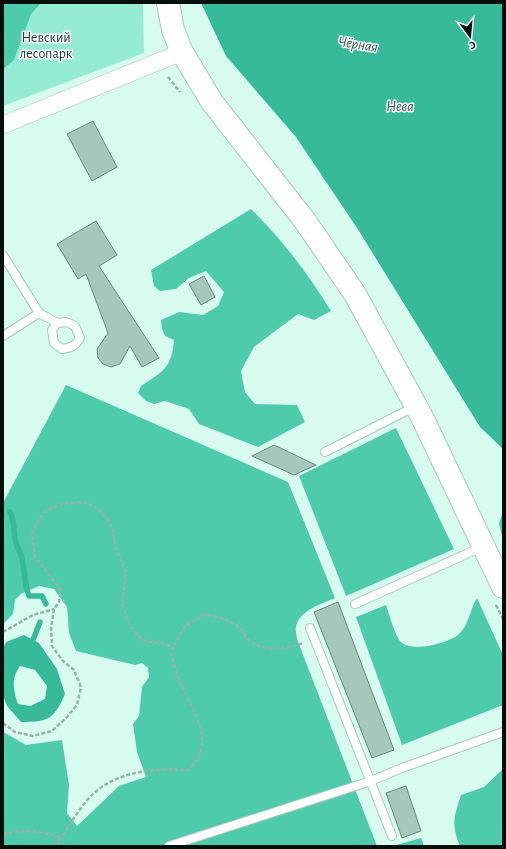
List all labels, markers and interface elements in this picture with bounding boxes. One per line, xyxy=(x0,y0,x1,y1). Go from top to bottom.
north arrow xyxy=(450,16,490,56)
park label: Невский лесопарк xyxy=(20,31,73,61)
water label: Чёрная xyxy=(337,34,379,55)
text: С xyxy=(468,39,477,51)
water label: Нева xyxy=(386,99,414,114)

